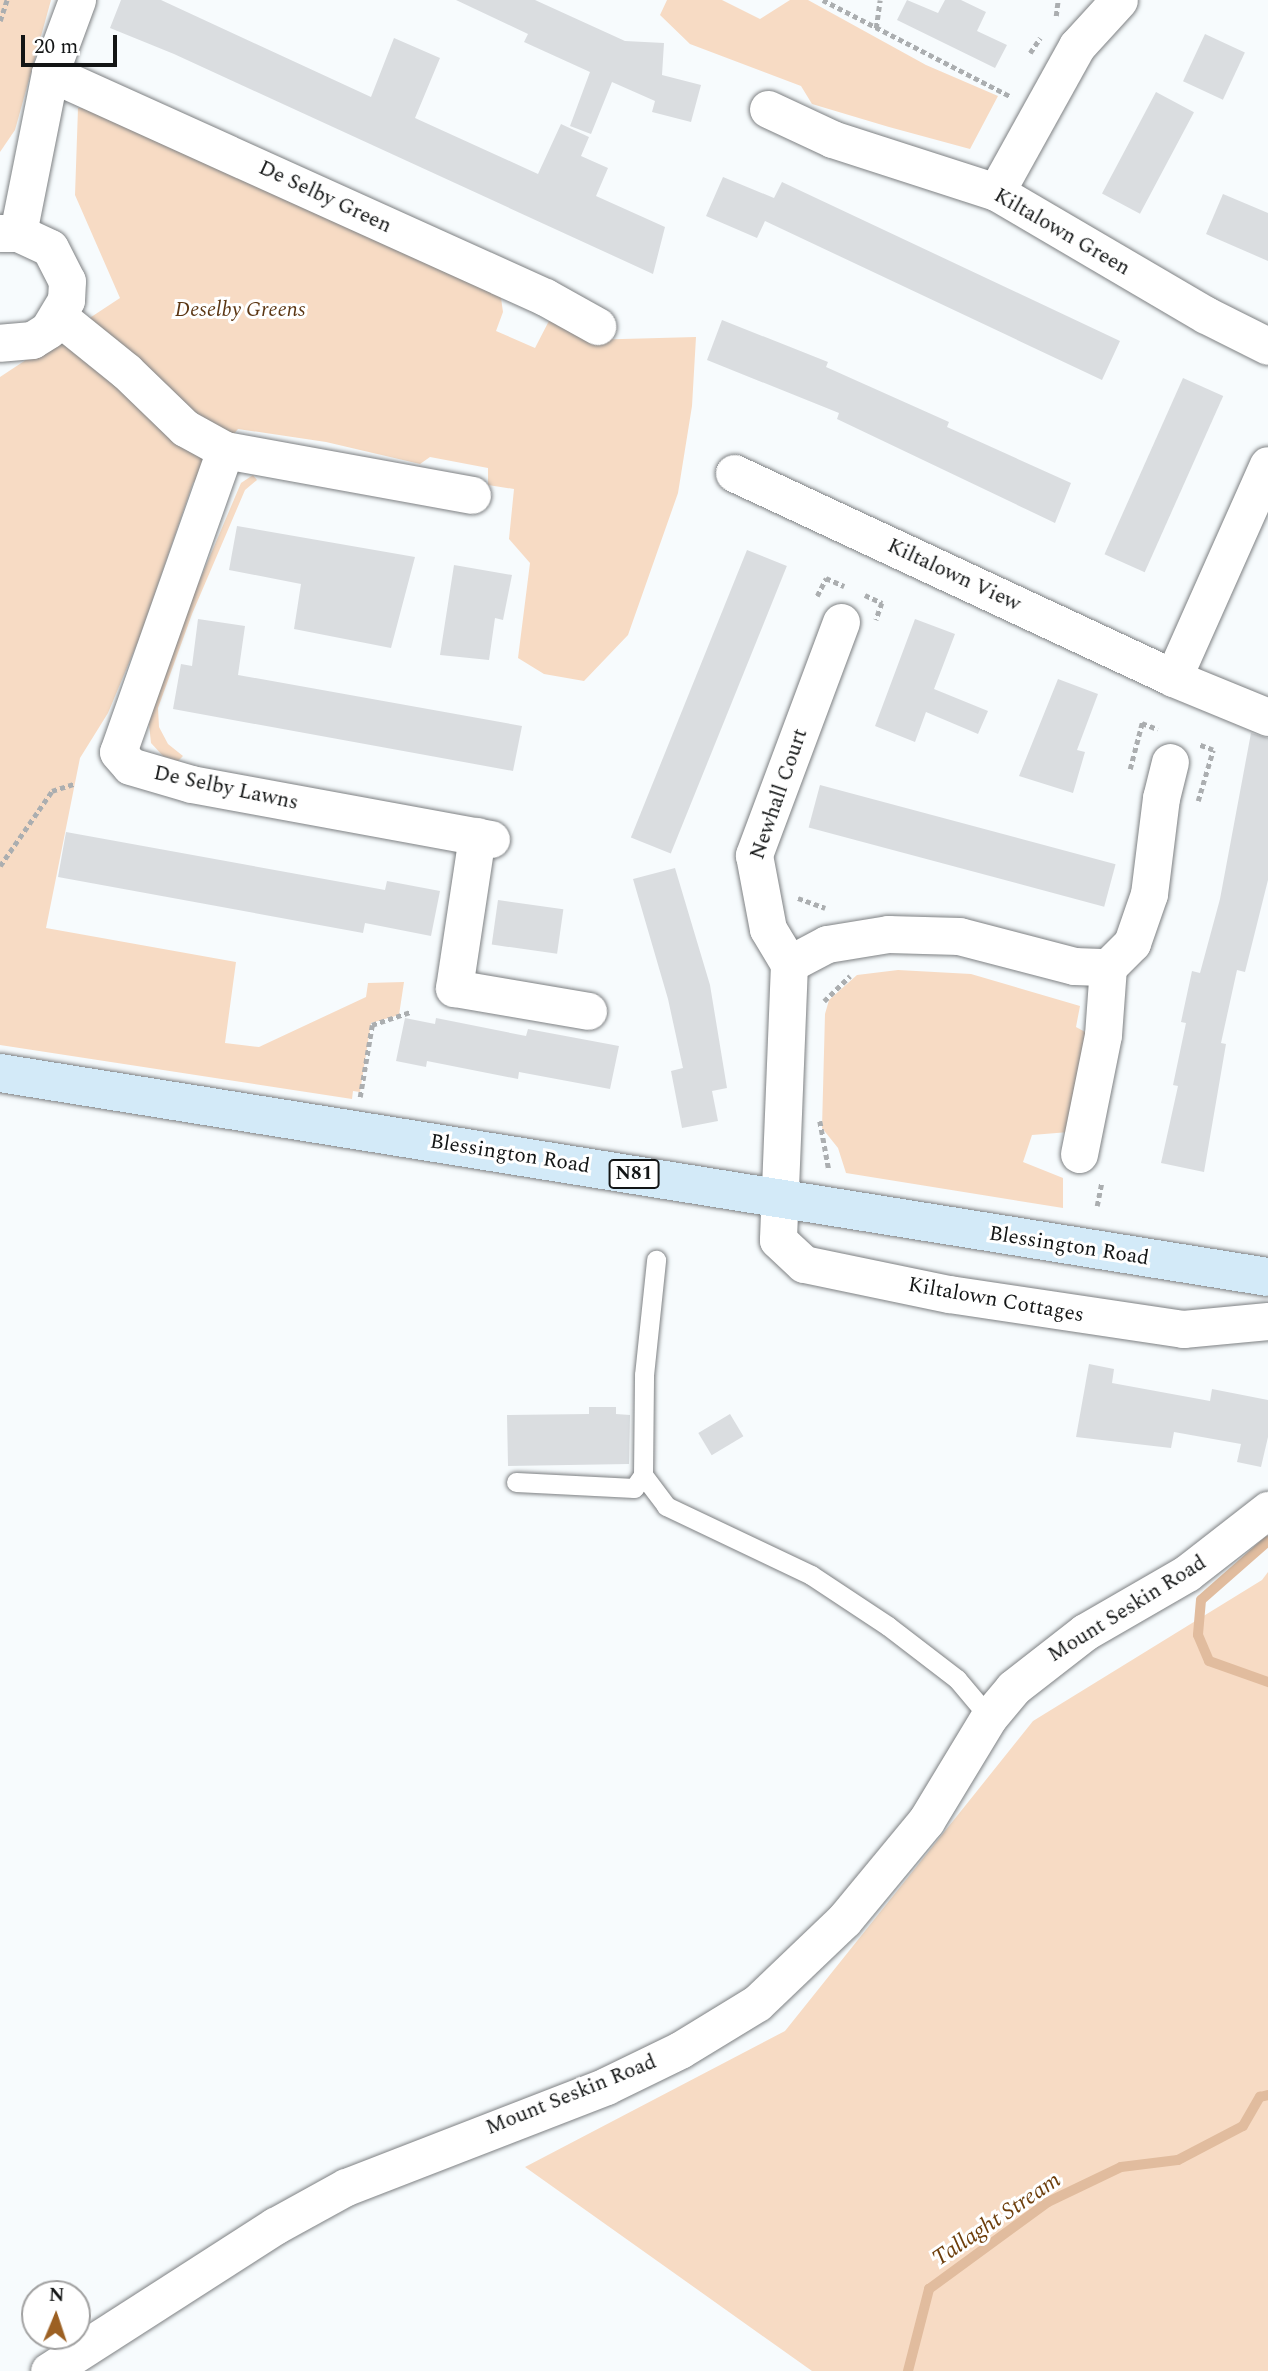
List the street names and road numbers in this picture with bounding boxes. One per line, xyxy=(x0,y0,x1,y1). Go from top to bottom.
street label: De Selby Green xyxy=(255,155,395,239)
street label: Kiltalown Green xyxy=(989,183,1135,281)
street label: Kiltalown View xyxy=(883,533,1025,617)
street label: Newhall Court xyxy=(745,725,813,863)
street label: De Selby Lawns xyxy=(151,760,301,816)
street label: Blessington Road xyxy=(428,1129,592,1179)
road number: N81 xyxy=(608,1158,660,1190)
street label: Blessington Road xyxy=(987,1221,1151,1271)
street label: Kiltalown Cottages xyxy=(906,1272,1086,1328)
street label: Mount Seskin Road xyxy=(1043,1550,1211,1668)
street label: Mount Seskin Road xyxy=(482,2049,660,2141)

